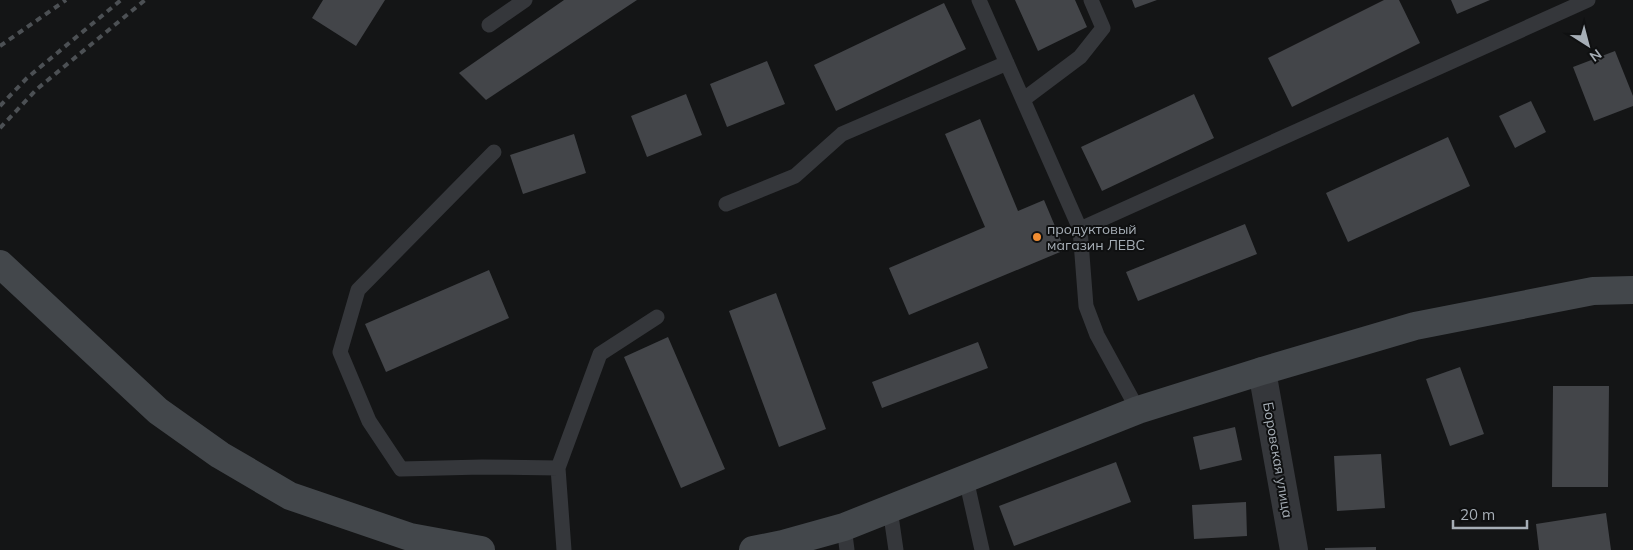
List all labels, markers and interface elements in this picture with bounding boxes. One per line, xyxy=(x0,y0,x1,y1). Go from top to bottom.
north arrow xyxy=(1563,20,1613,70)
text: N xyxy=(1586,45,1605,66)
place label: продуктовый магазин ЛЕВС xyxy=(1047,220,1145,254)
marker: продуктовый магазин ЛЕВС xyxy=(1031,231,1043,243)
street label: Боровская улица xyxy=(1259,401,1297,519)
scale bar xyxy=(1453,498,1527,530)
text: 20 m xyxy=(1460,505,1495,524)

